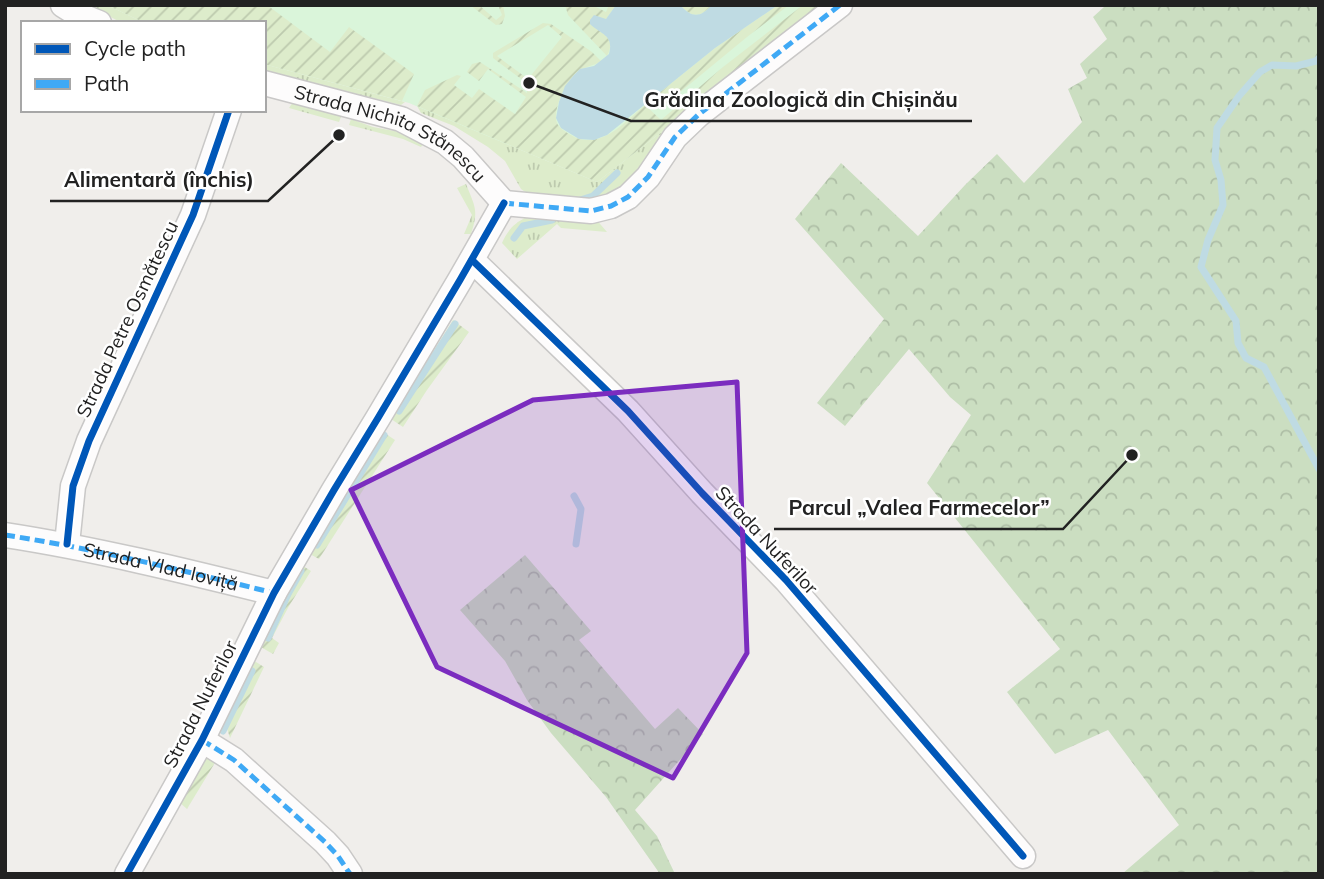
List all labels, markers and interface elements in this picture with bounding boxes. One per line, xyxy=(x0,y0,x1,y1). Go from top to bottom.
legend xyxy=(21,21,266,112)
text: Cycle path xyxy=(84,35,186,61)
text: Path xyxy=(84,70,129,96)
street label: Strada Nichita Stănescu xyxy=(292,79,492,187)
callout: Grădina Zoologică din Chișinău xyxy=(631,79,972,121)
text: Grădina Zoologică din Chișinău xyxy=(644,86,958,113)
callout: Alimentară (închis) xyxy=(50,159,268,201)
text: Alimentară (închis) xyxy=(64,166,254,192)
street label: Strada Petre Osmătescu xyxy=(71,217,183,421)
street label: Strada Nuferilor xyxy=(711,481,823,599)
callout: Parcul „Valea Farmecelor” xyxy=(774,487,1063,529)
text: Parcul „Valea Farmecelor” xyxy=(788,494,1050,520)
street label: Strada Vlad Ioviță xyxy=(81,537,241,596)
street label: Strada Nuferilor xyxy=(158,636,242,772)

